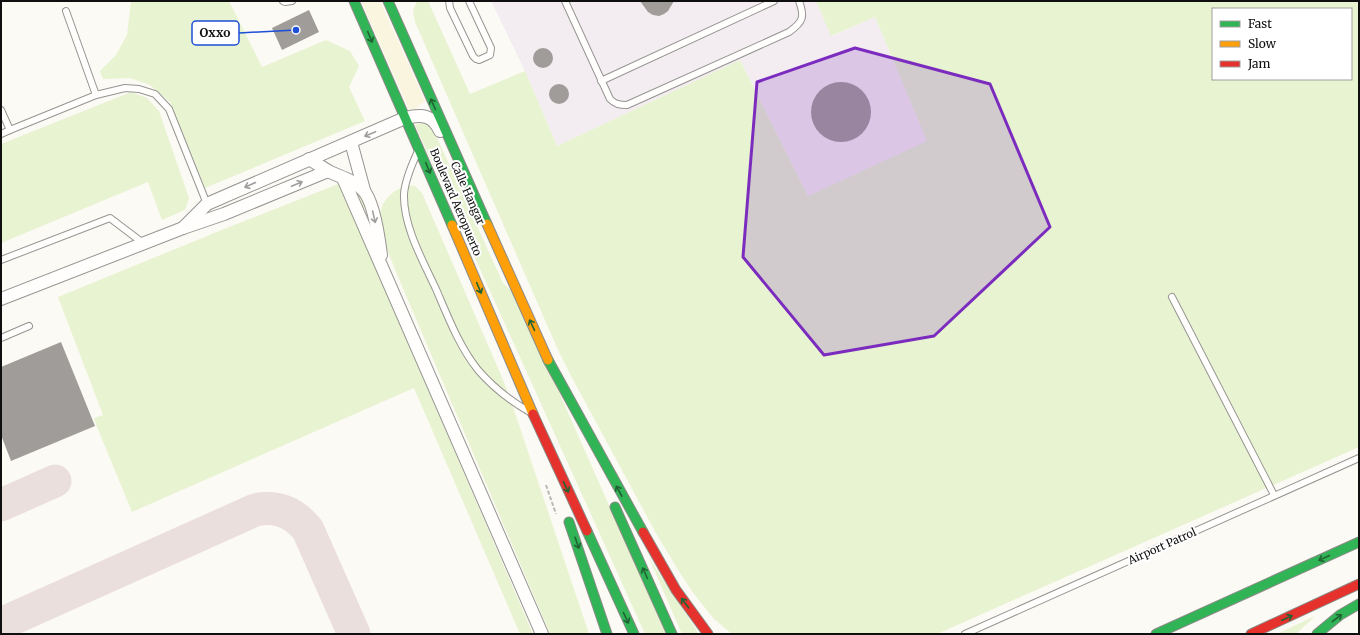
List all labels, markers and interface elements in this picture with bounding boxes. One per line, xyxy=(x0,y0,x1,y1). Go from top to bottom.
legend xyxy=(1212,8,1352,80)
text: Fast xyxy=(1248,16,1272,31)
callout: Oxxo xyxy=(192,21,239,45)
text: Oxxo xyxy=(200,25,230,40)
one-way arrow xyxy=(367,30,374,42)
text: Slow xyxy=(1248,36,1277,51)
text: Jam xyxy=(1247,56,1271,71)
one-way arrow xyxy=(429,98,436,110)
one-way arrow xyxy=(364,131,376,138)
street label: Boulevard Aeropuerto xyxy=(427,146,485,258)
street label: Calle Hangar xyxy=(448,159,488,227)
one-way arrow xyxy=(425,162,432,174)
one-way arrow xyxy=(291,180,303,187)
one-way arrow xyxy=(244,182,256,189)
one-way arrow xyxy=(371,210,379,223)
one-way arrow xyxy=(476,282,483,294)
one-way arrow xyxy=(528,319,535,331)
one-way arrow xyxy=(563,481,570,493)
one-way arrow xyxy=(615,485,623,497)
street label: Airport Patrol xyxy=(1125,524,1199,568)
one-way arrow xyxy=(573,537,581,549)
one-way arrow xyxy=(1318,555,1330,562)
one-way arrow xyxy=(640,567,648,579)
one-way arrow xyxy=(681,597,689,608)
one-way arrow xyxy=(623,612,630,624)
one-way arrow xyxy=(1280,614,1292,621)
one-way arrow xyxy=(1331,614,1342,622)

